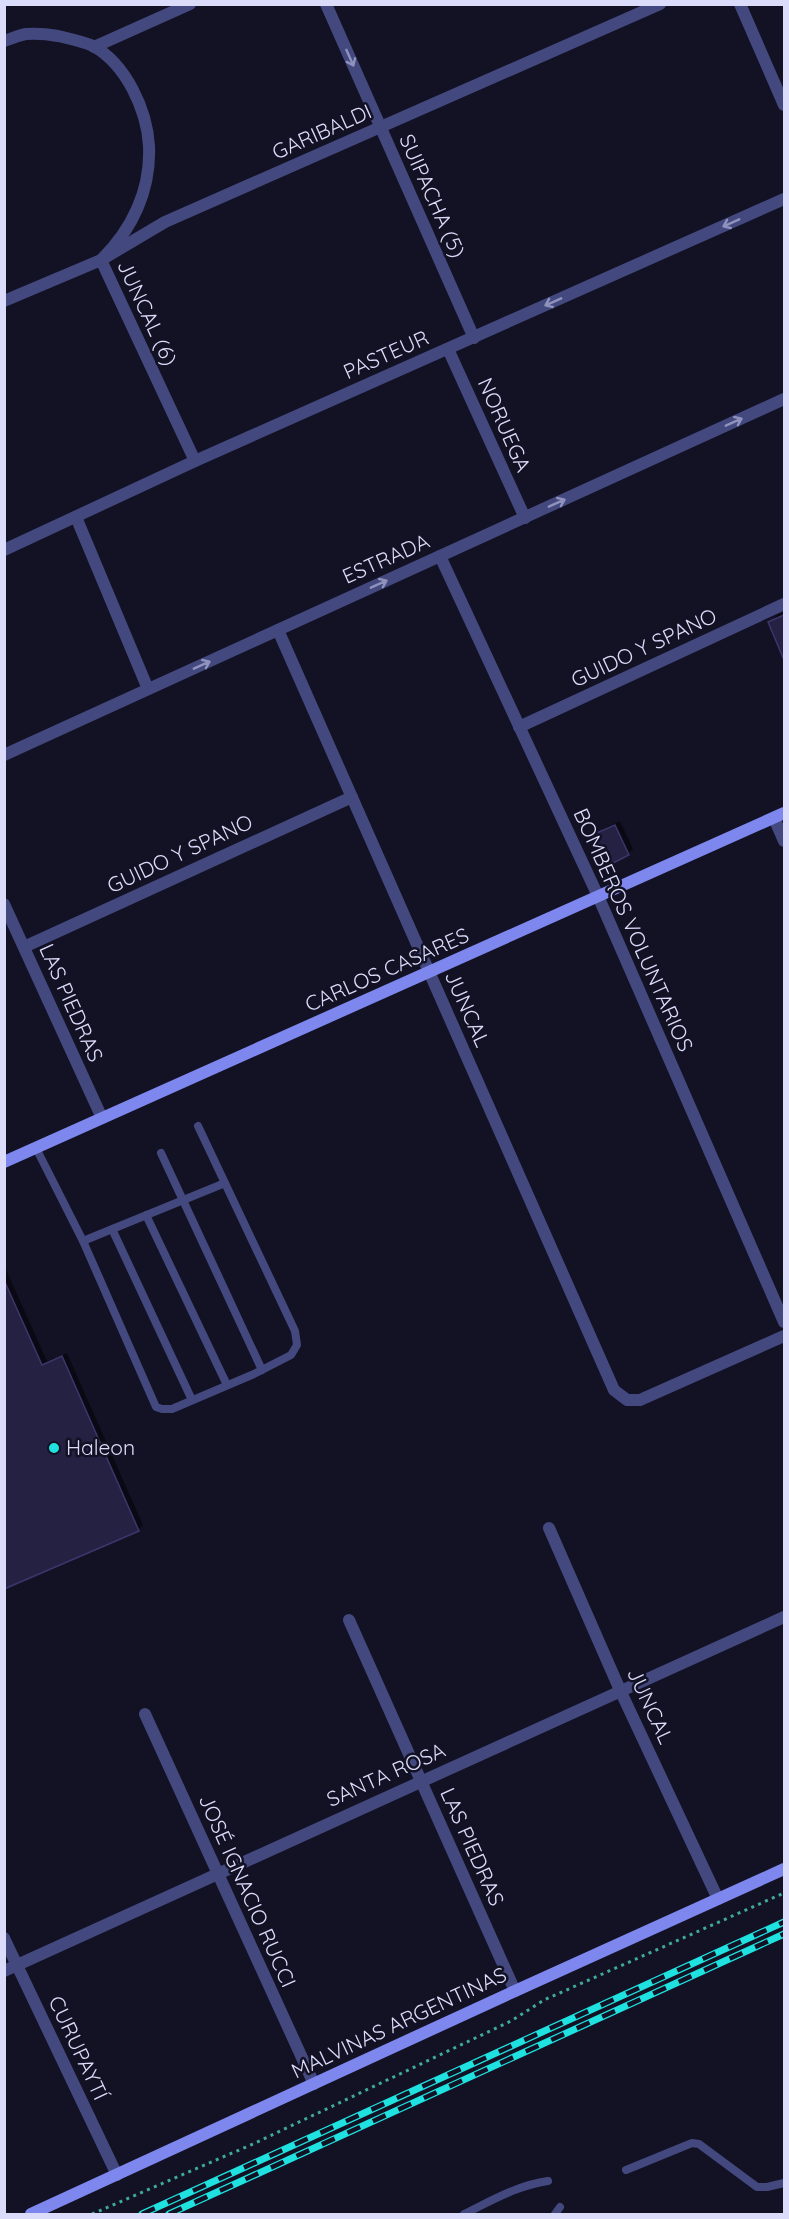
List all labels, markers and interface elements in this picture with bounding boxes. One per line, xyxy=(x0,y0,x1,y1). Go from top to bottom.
one-way arrow xyxy=(345,49,356,67)
street label: GARIBALDI xyxy=(268,98,375,165)
street label: SUIPACHA (5) xyxy=(394,130,472,261)
one-way arrow xyxy=(722,218,741,229)
street label: JUNCAL (6) xyxy=(112,256,184,369)
one-way arrow xyxy=(544,298,562,309)
street label: PASTEUR xyxy=(339,324,432,384)
street label: NORUEGA xyxy=(473,373,537,476)
one-way arrow xyxy=(725,416,743,427)
one-way arrow xyxy=(547,497,565,508)
street label: ESTRADA xyxy=(338,527,433,589)
one-way arrow xyxy=(370,578,388,589)
street label: GUIDO Y SPANO xyxy=(567,602,721,692)
one-way arrow xyxy=(192,658,210,670)
street label: BOMBEROS VOLUNTARIOS xyxy=(568,804,699,1055)
street label: GUIDO Y SPANO xyxy=(103,808,257,898)
street label: CARLOS CASARES xyxy=(301,921,472,1017)
street label: LAS PIEDRAS xyxy=(34,940,110,1066)
street label: JUNCAL xyxy=(440,966,496,1051)
place label: Haleon xyxy=(66,1434,135,1460)
marker: Haleon xyxy=(47,1441,61,1455)
street label: JUNCAL xyxy=(622,1663,680,1748)
street label: SANTA ROSA xyxy=(322,1736,449,1812)
street label: LAS PIEDRAS xyxy=(435,1784,511,1910)
street label: JOSÉ IGNACIO RUCCI xyxy=(194,1790,302,1991)
street label: MALVINAS ARGENTINAS xyxy=(287,1961,510,2083)
street label: CURUPAYTÍ xyxy=(43,1991,115,2104)

